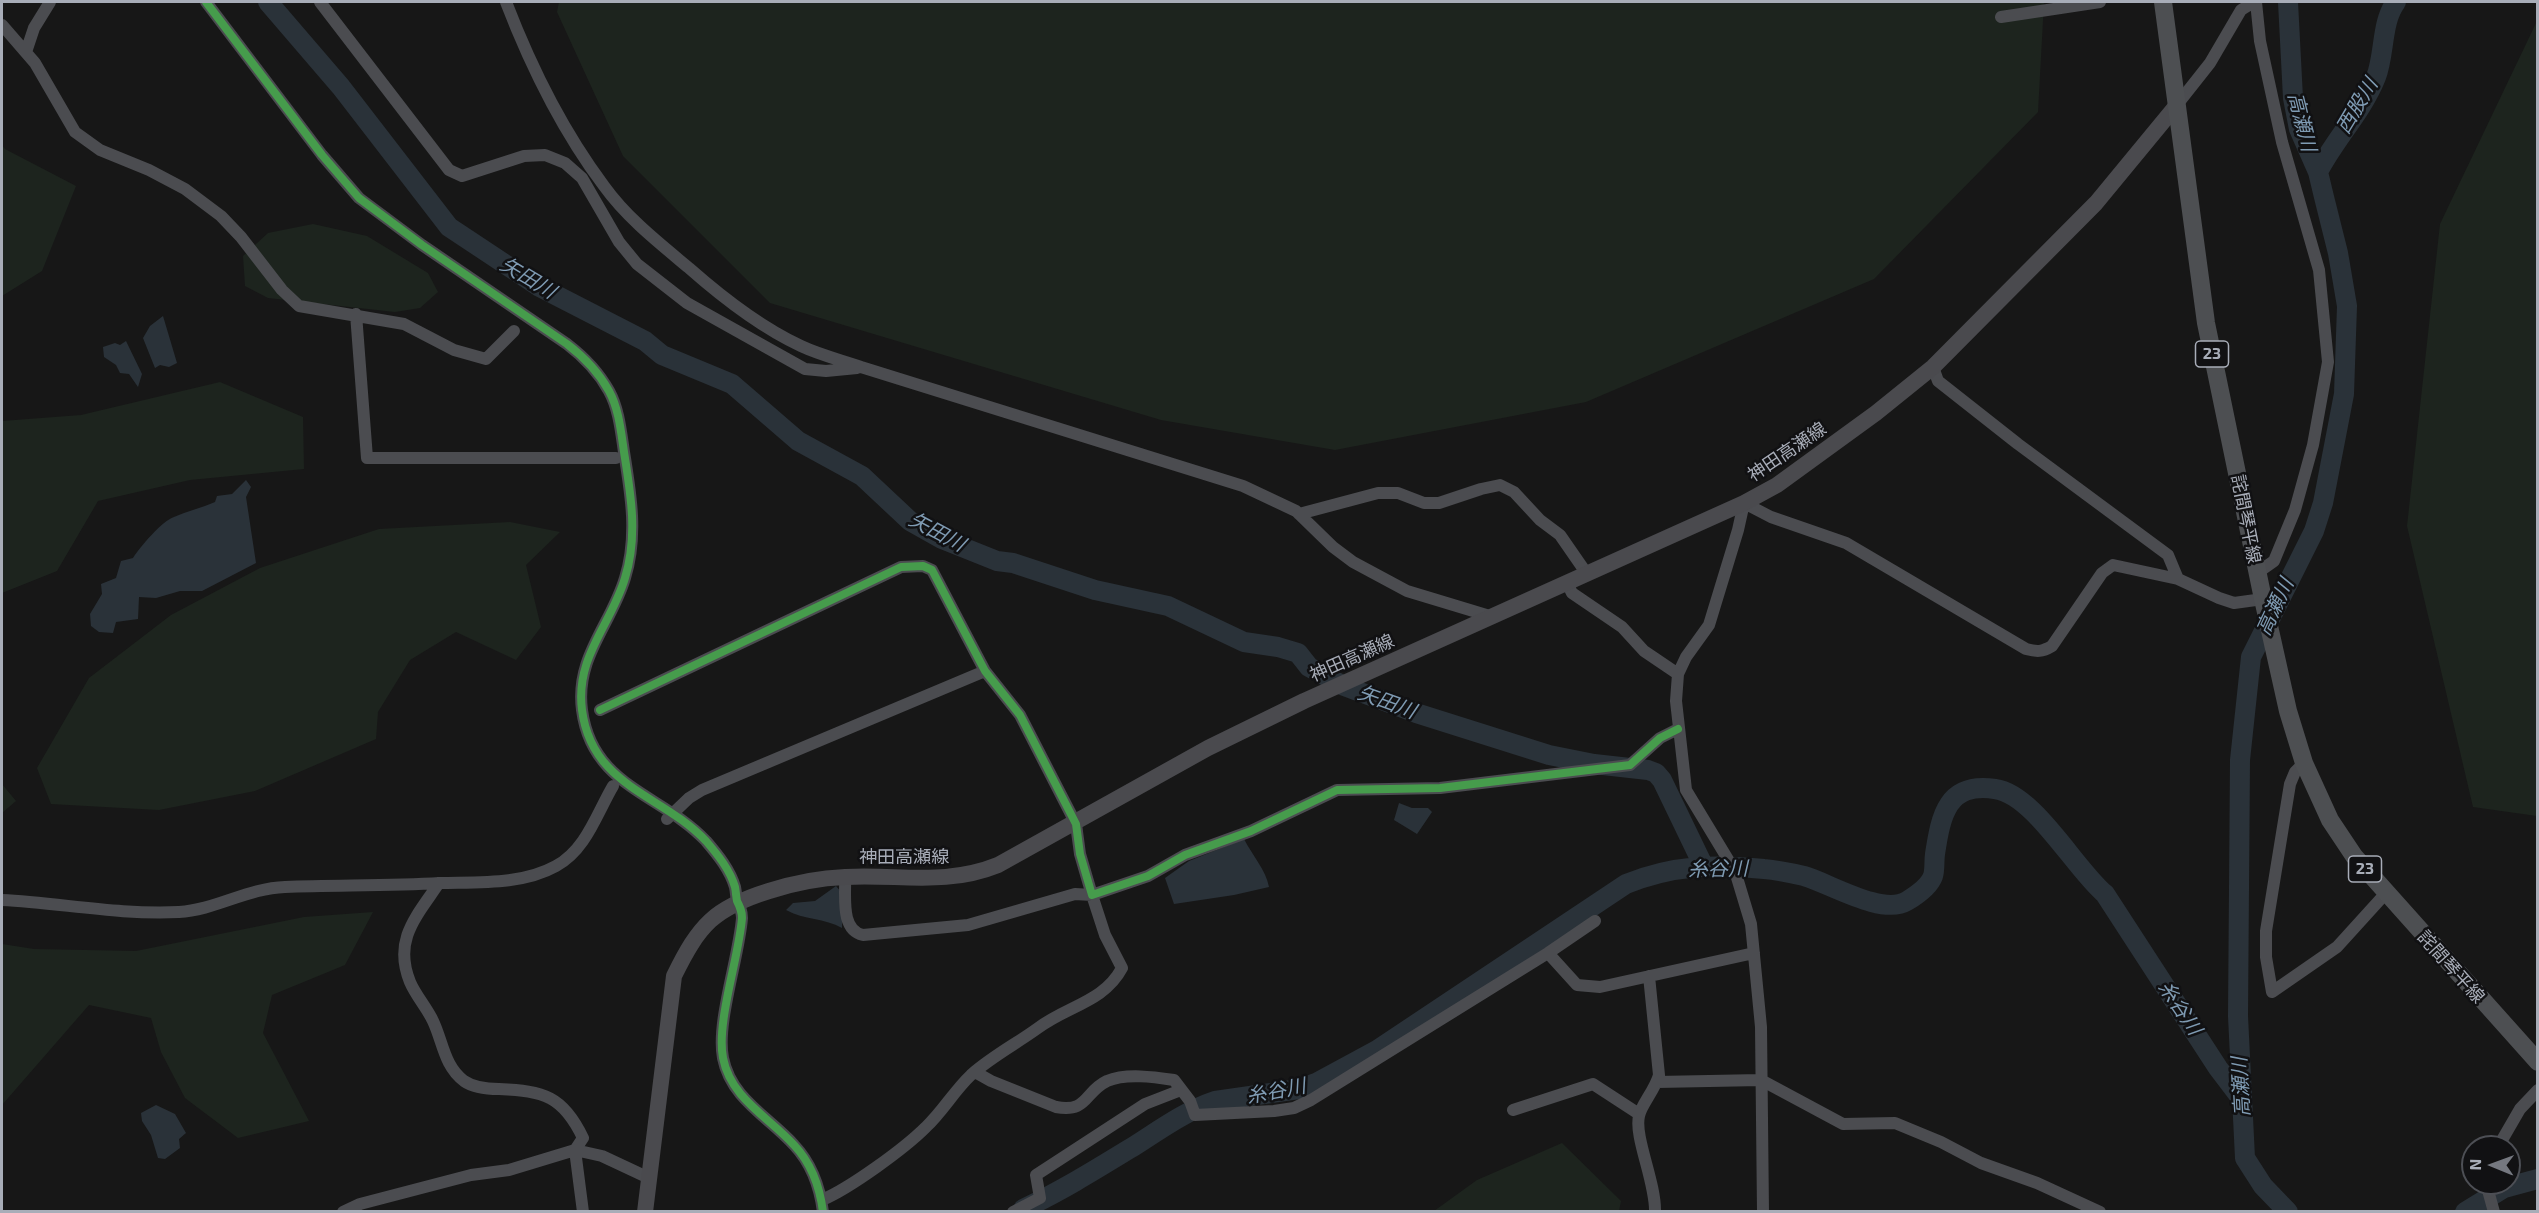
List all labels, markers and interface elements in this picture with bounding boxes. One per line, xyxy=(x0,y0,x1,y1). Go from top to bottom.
water label: 西股川 xyxy=(2331,74,2383,138)
water label: 高瀬川 xyxy=(2283,90,2321,154)
water label: 矢田川 xyxy=(496,252,560,304)
road number: 23 xyxy=(2196,341,2228,367)
street label: 神田高瀬線 xyxy=(1744,418,1830,486)
street label: 詫間琴平線 xyxy=(2227,473,2265,565)
water label: 矢田川 xyxy=(905,507,969,557)
water label: 高瀬川 xyxy=(2251,575,2299,639)
street label: 神田高瀬線 xyxy=(1306,630,1398,686)
water label: 矢田川 xyxy=(1355,680,1419,724)
street label: 神田高瀬線 xyxy=(859,846,949,868)
water label: 糸谷川 xyxy=(1688,856,1748,882)
road number: 23 xyxy=(2348,856,2382,882)
street label: 詫間琴平線 xyxy=(2413,926,2489,1008)
water label: 糸谷川 xyxy=(2153,976,2207,1040)
water label: 高瀬川 xyxy=(2227,1056,2255,1118)
water label: 糸谷川 xyxy=(1244,1073,1308,1109)
north arrow xyxy=(2461,1135,2521,1195)
text: N xyxy=(2465,1159,2484,1171)

